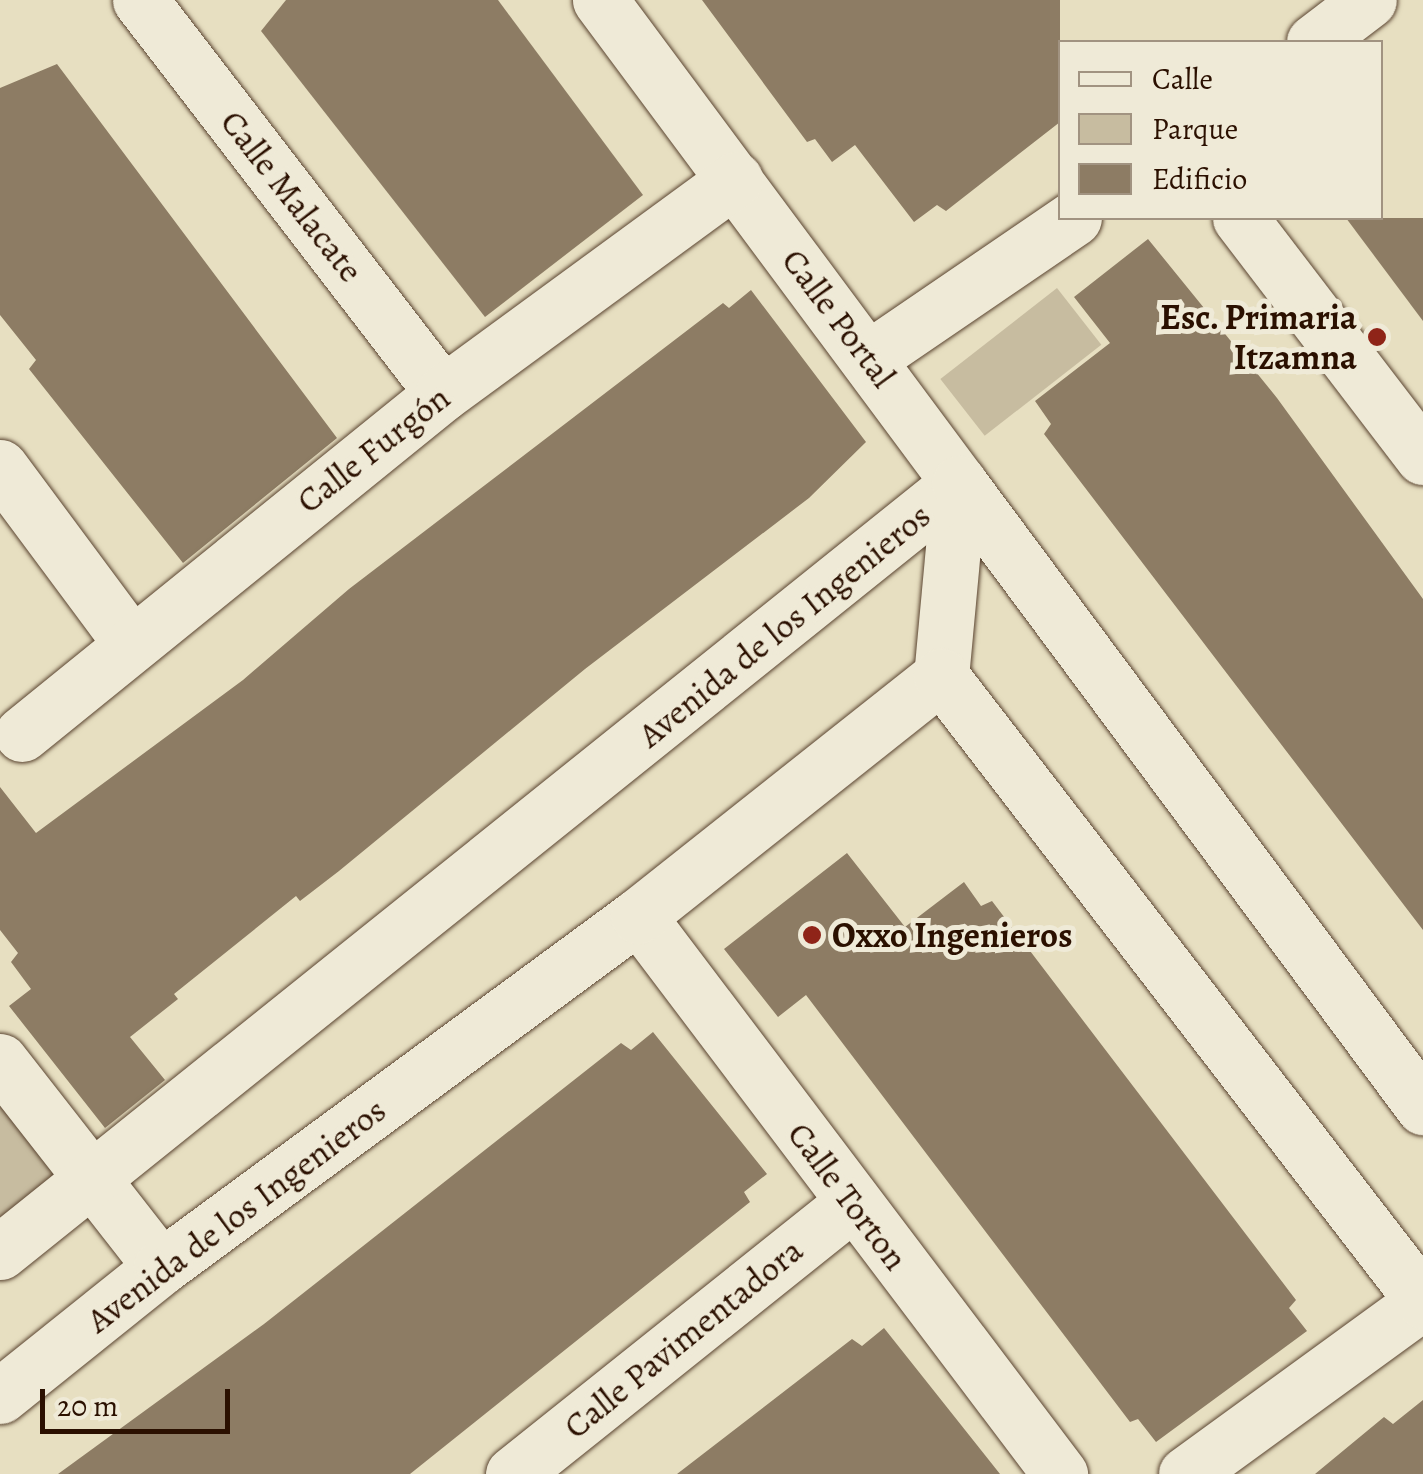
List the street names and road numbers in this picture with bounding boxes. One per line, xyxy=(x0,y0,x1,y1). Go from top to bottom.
street label: Calle Malacate xyxy=(212,102,372,290)
street label: Calle Portal xyxy=(773,240,905,396)
street label: Calle Furgón xyxy=(288,376,458,522)
street label: Avenida de los Ingenieros xyxy=(629,494,939,756)
street label: Avenida de los Ingenieros xyxy=(78,1089,394,1341)
street label: Calle Torton xyxy=(779,1114,917,1278)
street label: Calle Pavimentadora xyxy=(555,1229,811,1447)

